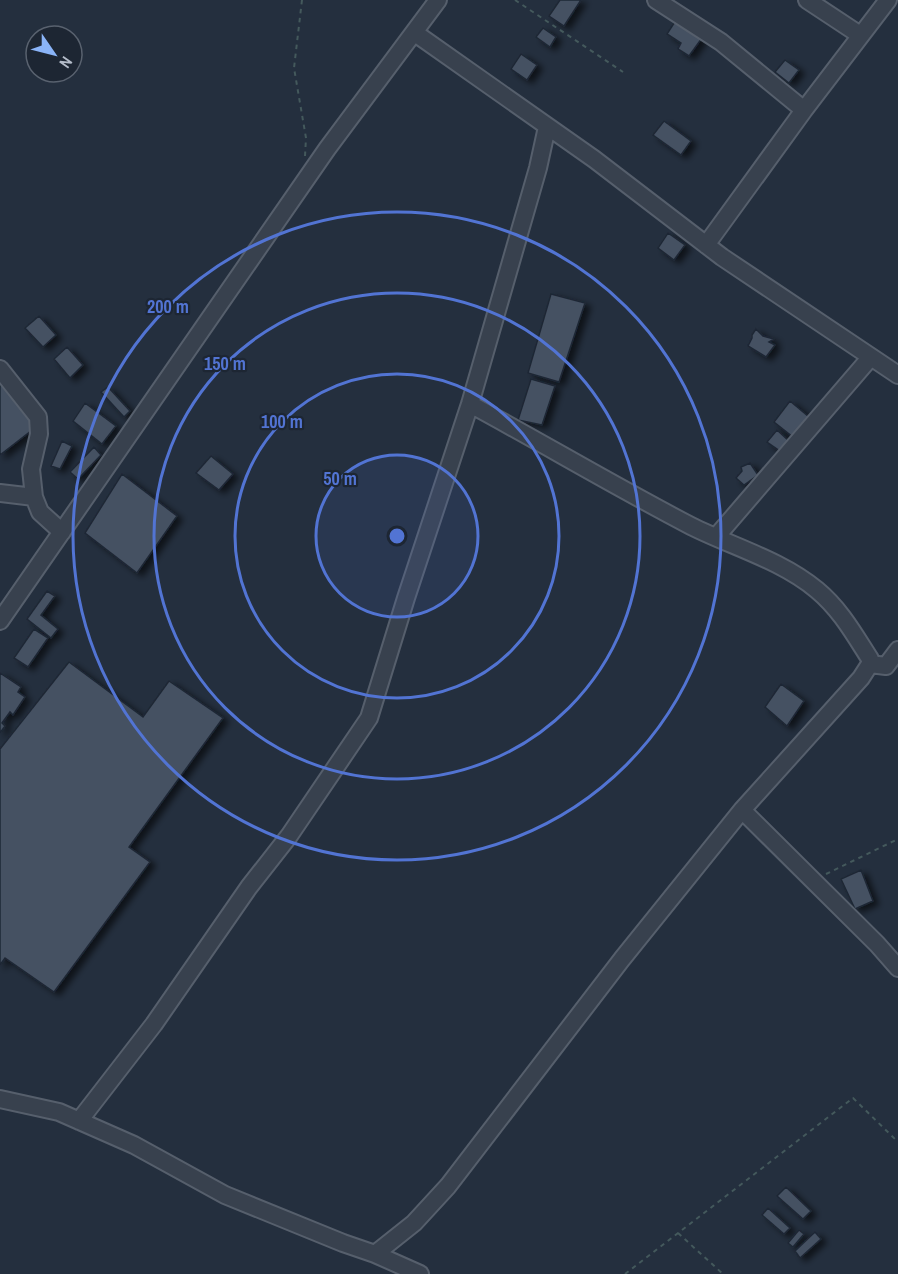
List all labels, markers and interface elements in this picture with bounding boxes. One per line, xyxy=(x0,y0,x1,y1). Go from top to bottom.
north arrow xyxy=(24,24,84,84)
text: N xyxy=(55,52,78,73)
text: 200 m xyxy=(147,294,189,319)
text: 150 m xyxy=(204,351,246,376)
text: 100 m xyxy=(261,409,303,434)
text: 50 m xyxy=(323,466,357,491)
centre of rings xyxy=(387,526,407,546)

